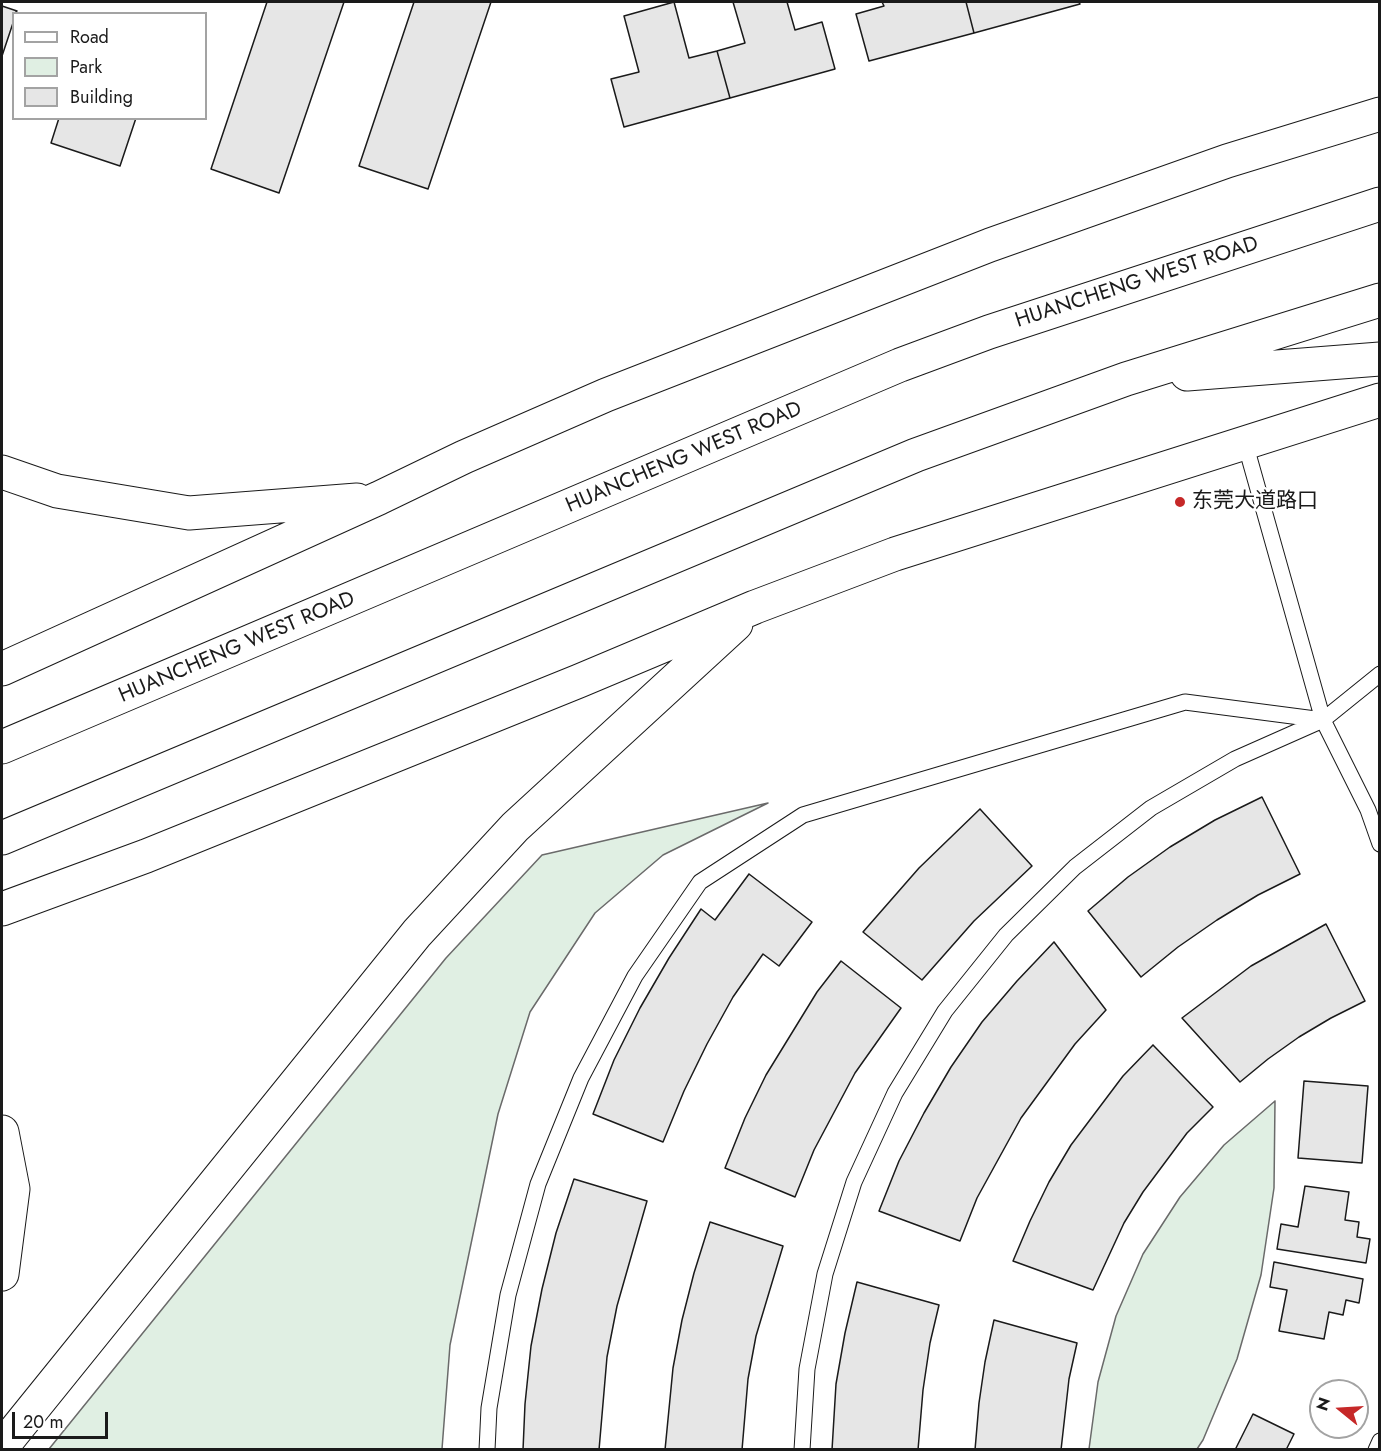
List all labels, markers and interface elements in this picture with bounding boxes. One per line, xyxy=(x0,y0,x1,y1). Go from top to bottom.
legend xyxy=(12,12,207,120)
text: Road xyxy=(70,24,109,50)
text: Park xyxy=(70,54,102,80)
text: Building xyxy=(70,84,133,110)
street label: HUANCHENG WEST ROAD xyxy=(1012,232,1262,334)
street label: HUANCHENG WEST ROAD xyxy=(562,397,806,519)
place label: 东莞大道路口 xyxy=(1192,489,1318,515)
marker: 东莞大道路口 xyxy=(1173,495,1187,509)
street label: HUANCHENG WEST ROAD xyxy=(115,587,359,709)
north arrow xyxy=(1309,1379,1369,1439)
text: N xyxy=(1310,1394,1336,1414)
scale bar xyxy=(15,1400,111,1438)
text: 20 m xyxy=(23,1409,63,1435)

